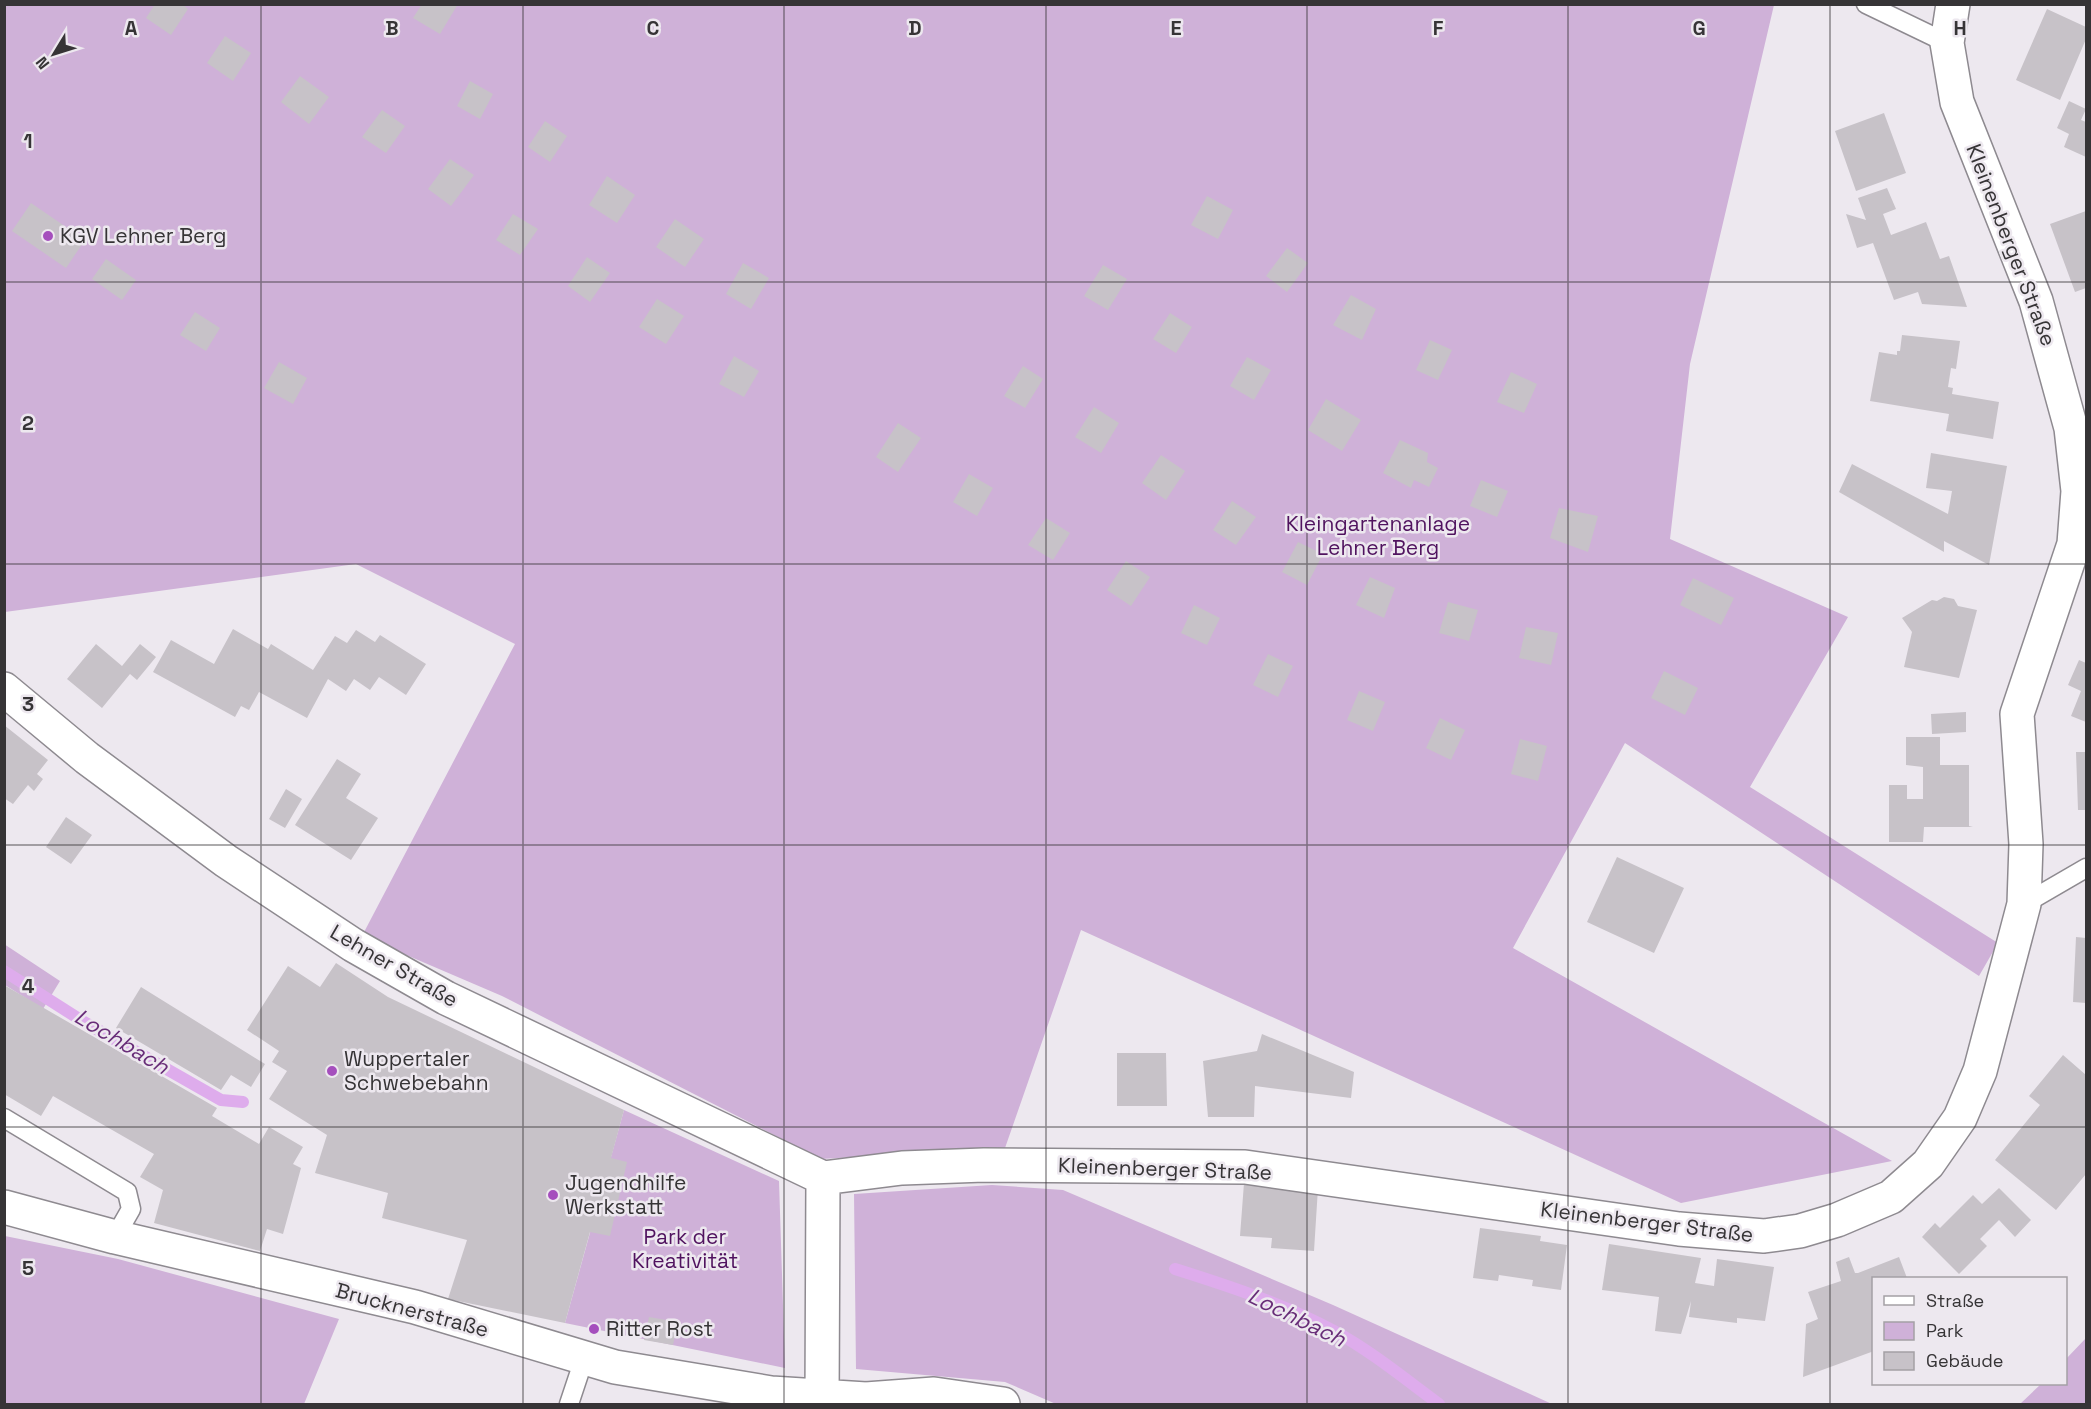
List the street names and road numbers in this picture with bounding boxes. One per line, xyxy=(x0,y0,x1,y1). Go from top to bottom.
street label: Kleinenberger Straße xyxy=(1960,140,2062,350)
street label: Lehner Straße xyxy=(326,918,463,1013)
street label: Kleinenberger Straße xyxy=(1058,1151,1273,1186)
street label: Kleinenberger Straße xyxy=(1539,1195,1755,1248)
street label: Brucknerstraße xyxy=(333,1276,492,1343)

